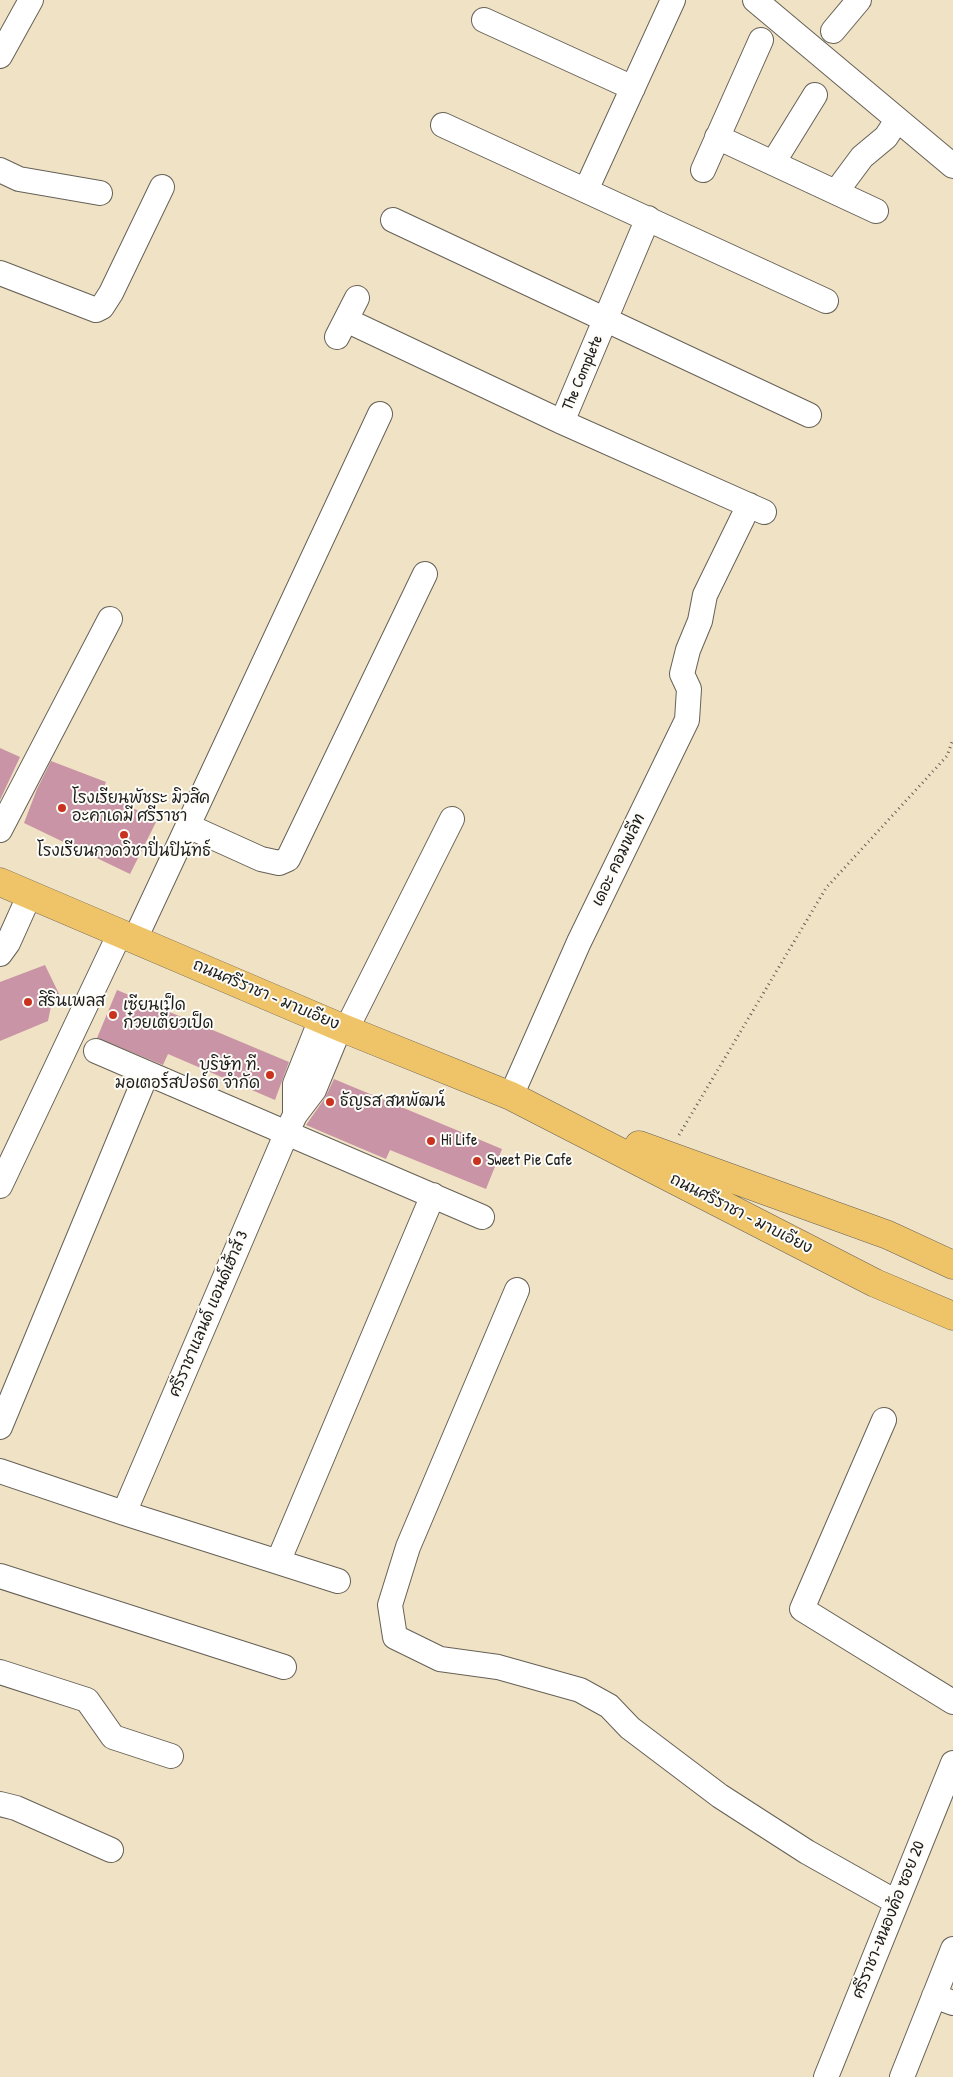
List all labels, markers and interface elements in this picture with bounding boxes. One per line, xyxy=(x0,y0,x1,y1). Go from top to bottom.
street label: The Complete xyxy=(559,333,607,413)
place label: โรงเรียนพัชระ มิวสิค อะคาเดมี ศรีราชา xyxy=(72,789,210,827)
marker: โรงเรียนพัชระ มิวสิค อะคาเดมี ศรีราชา xyxy=(56,802,68,814)
street label: เดอะ คอมพลีท xyxy=(588,810,650,910)
marker: โรงเรียนกวดวิชาปิ่นปินัทธ์ xyxy=(118,829,130,841)
place label: โรงเรียนกวดวิชาปิ่นปินัทธ์ xyxy=(37,842,211,862)
street label: ถนนศรีราชา - มาบเอียง xyxy=(190,955,342,1035)
place label: สิรินเพลส xyxy=(38,992,105,1012)
marker: สิรินเพลส xyxy=(22,996,34,1008)
place label: เซียนเป็ด ก๋วยเตี๋ยวเป็ด xyxy=(123,996,213,1034)
marker: เซียนเป็ด ก๋วยเตี๋ยวเป็ด xyxy=(107,1009,119,1021)
place label: บริษัท ที. มอเตอร์สปอร์ต จำกัด xyxy=(115,1056,260,1094)
marker: บริษัท ที. มอเตอร์สปอร์ต จำกัด xyxy=(264,1069,276,1081)
place label: ธัญรส สหพัฒน์ xyxy=(340,1092,445,1112)
marker: ธัญรส สหพัฒน์ xyxy=(324,1096,336,1108)
place label: Hi Life xyxy=(441,1131,477,1151)
marker: Hi Life xyxy=(425,1135,437,1147)
place label: Sweet Pie Cafe xyxy=(487,1151,572,1171)
marker: Sweet Pie Cafe xyxy=(471,1155,483,1167)
street label: ถนนศรีราชา - มาบเอียง xyxy=(667,1170,815,1258)
street label: ศรีราชาแลนด์ แอนด์เฮ้าส์ 3 xyxy=(165,1228,253,1400)
street label: ศรีราชา-หนองค้อ ซอย 20 xyxy=(849,1838,929,2002)

